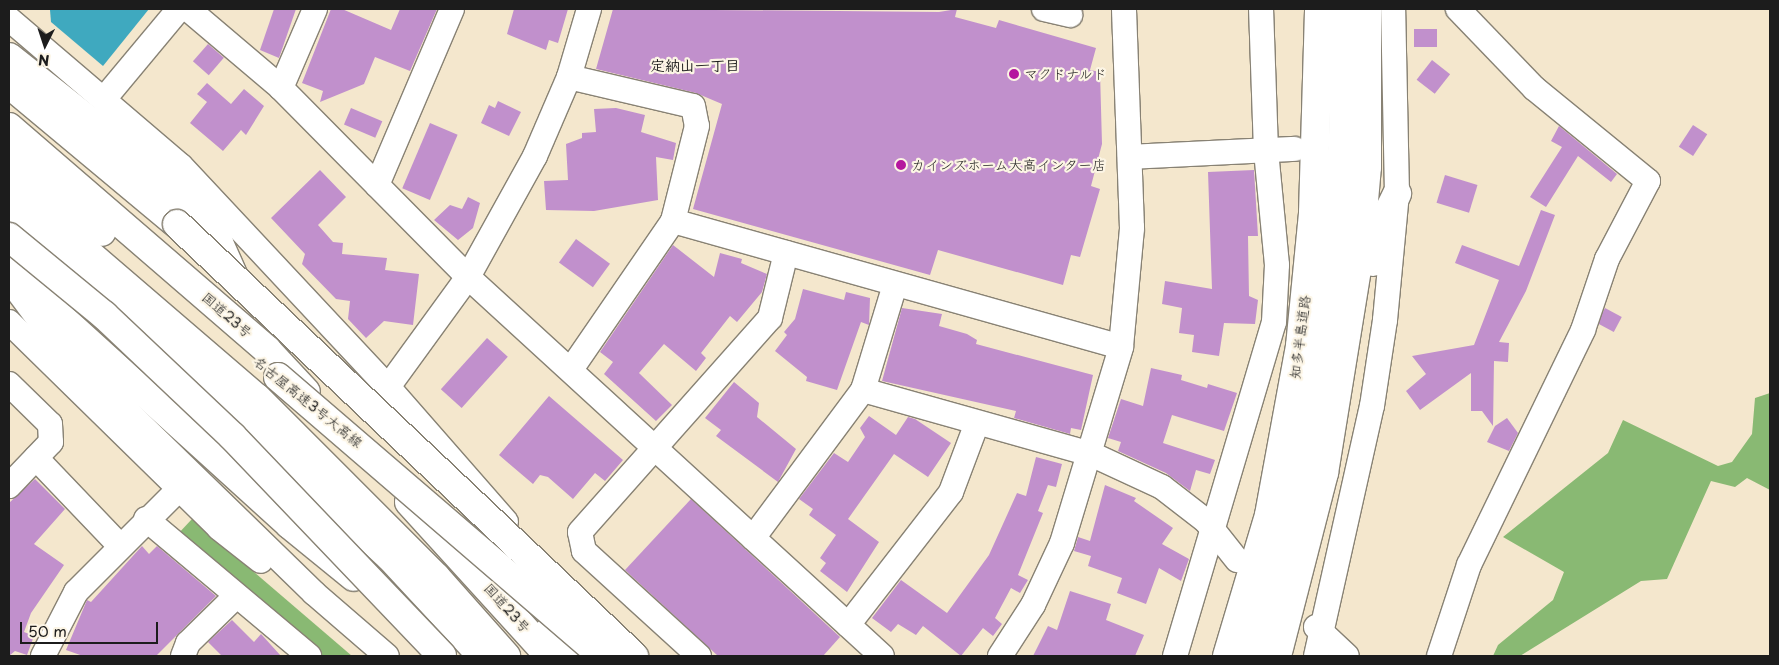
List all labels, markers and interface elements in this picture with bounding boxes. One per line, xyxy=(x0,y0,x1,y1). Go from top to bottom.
north arrow xyxy=(20,20,70,70)
text: N xyxy=(38,50,50,71)
district label: 定納山一丁目 xyxy=(650,56,740,74)
place label: マクドナルド xyxy=(1024,66,1108,82)
marker: マクドナルド xyxy=(1008,68,1020,80)
place label: カインズホーム大高インター店 xyxy=(911,157,1107,173)
marker: カインズホーム大高インター店 xyxy=(895,159,907,171)
street label: 国道23号 xyxy=(198,289,256,341)
street label: 知多半島道路 xyxy=(1287,294,1313,380)
street label: 名古屋高速3号大高線 xyxy=(250,353,366,451)
street label: 国道23号 xyxy=(480,580,534,636)
scale bar xyxy=(22,612,160,644)
text: 50 m xyxy=(28,619,67,642)

